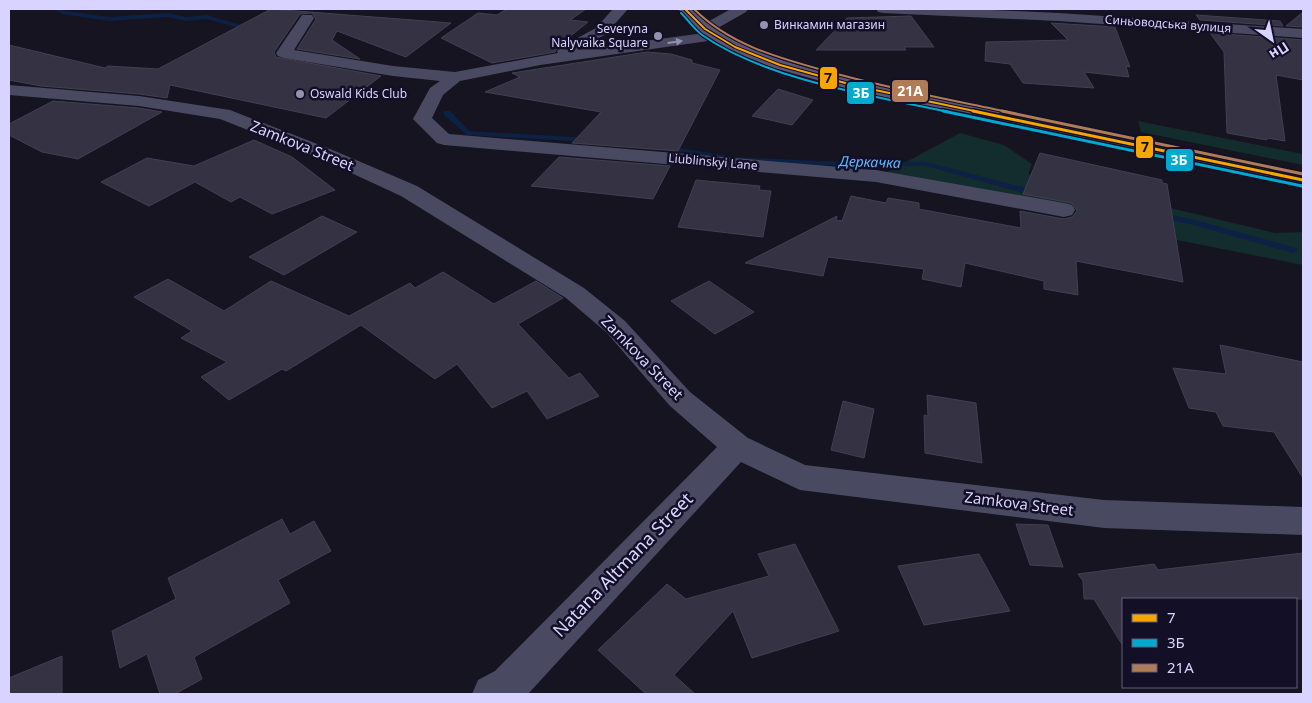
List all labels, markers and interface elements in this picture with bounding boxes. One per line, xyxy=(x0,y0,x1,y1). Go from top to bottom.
street label: Синьоводська вулиця xyxy=(1104,11,1232,36)
north arrow xyxy=(1247,15,1297,65)
place label: Винкамин магазин xyxy=(774,16,885,33)
marker: Винкамин магазин xyxy=(758,19,770,31)
place label: Severyna Nalyvaika Square xyxy=(551,20,648,51)
marker: Severyna Nalyvaika Square xyxy=(652,30,664,42)
one-way arrow xyxy=(667,37,683,45)
text: Пн xyxy=(1266,38,1293,65)
line badge: 7 xyxy=(819,66,838,90)
text: 7 xyxy=(824,68,832,87)
line badge: 21А xyxy=(891,79,929,103)
line badge: 3Б xyxy=(846,81,875,105)
text: 21А xyxy=(897,81,923,100)
text: 3Б xyxy=(852,83,870,102)
place label: Oswald Kids Club xyxy=(310,85,407,102)
marker: Oswald Kids Club xyxy=(294,88,306,100)
street label: Zamkova Street xyxy=(248,115,357,175)
line badge: 7 xyxy=(1135,135,1154,159)
text: 7 xyxy=(1141,137,1149,156)
line badge: 3Б xyxy=(1165,148,1194,172)
street label: Liublinskyi Lane xyxy=(668,149,759,174)
text: 3Б xyxy=(1170,150,1188,169)
water label: Деркачка xyxy=(837,151,901,172)
street label: Zamkova Street xyxy=(597,311,688,404)
street label: Zamkova Street xyxy=(963,486,1075,520)
street label: Natana Altmana Street xyxy=(547,487,698,642)
legend xyxy=(1122,598,1297,688)
text: 7 xyxy=(1167,607,1176,627)
text: 3Б xyxy=(1167,632,1185,652)
text: 21А xyxy=(1167,657,1194,677)

